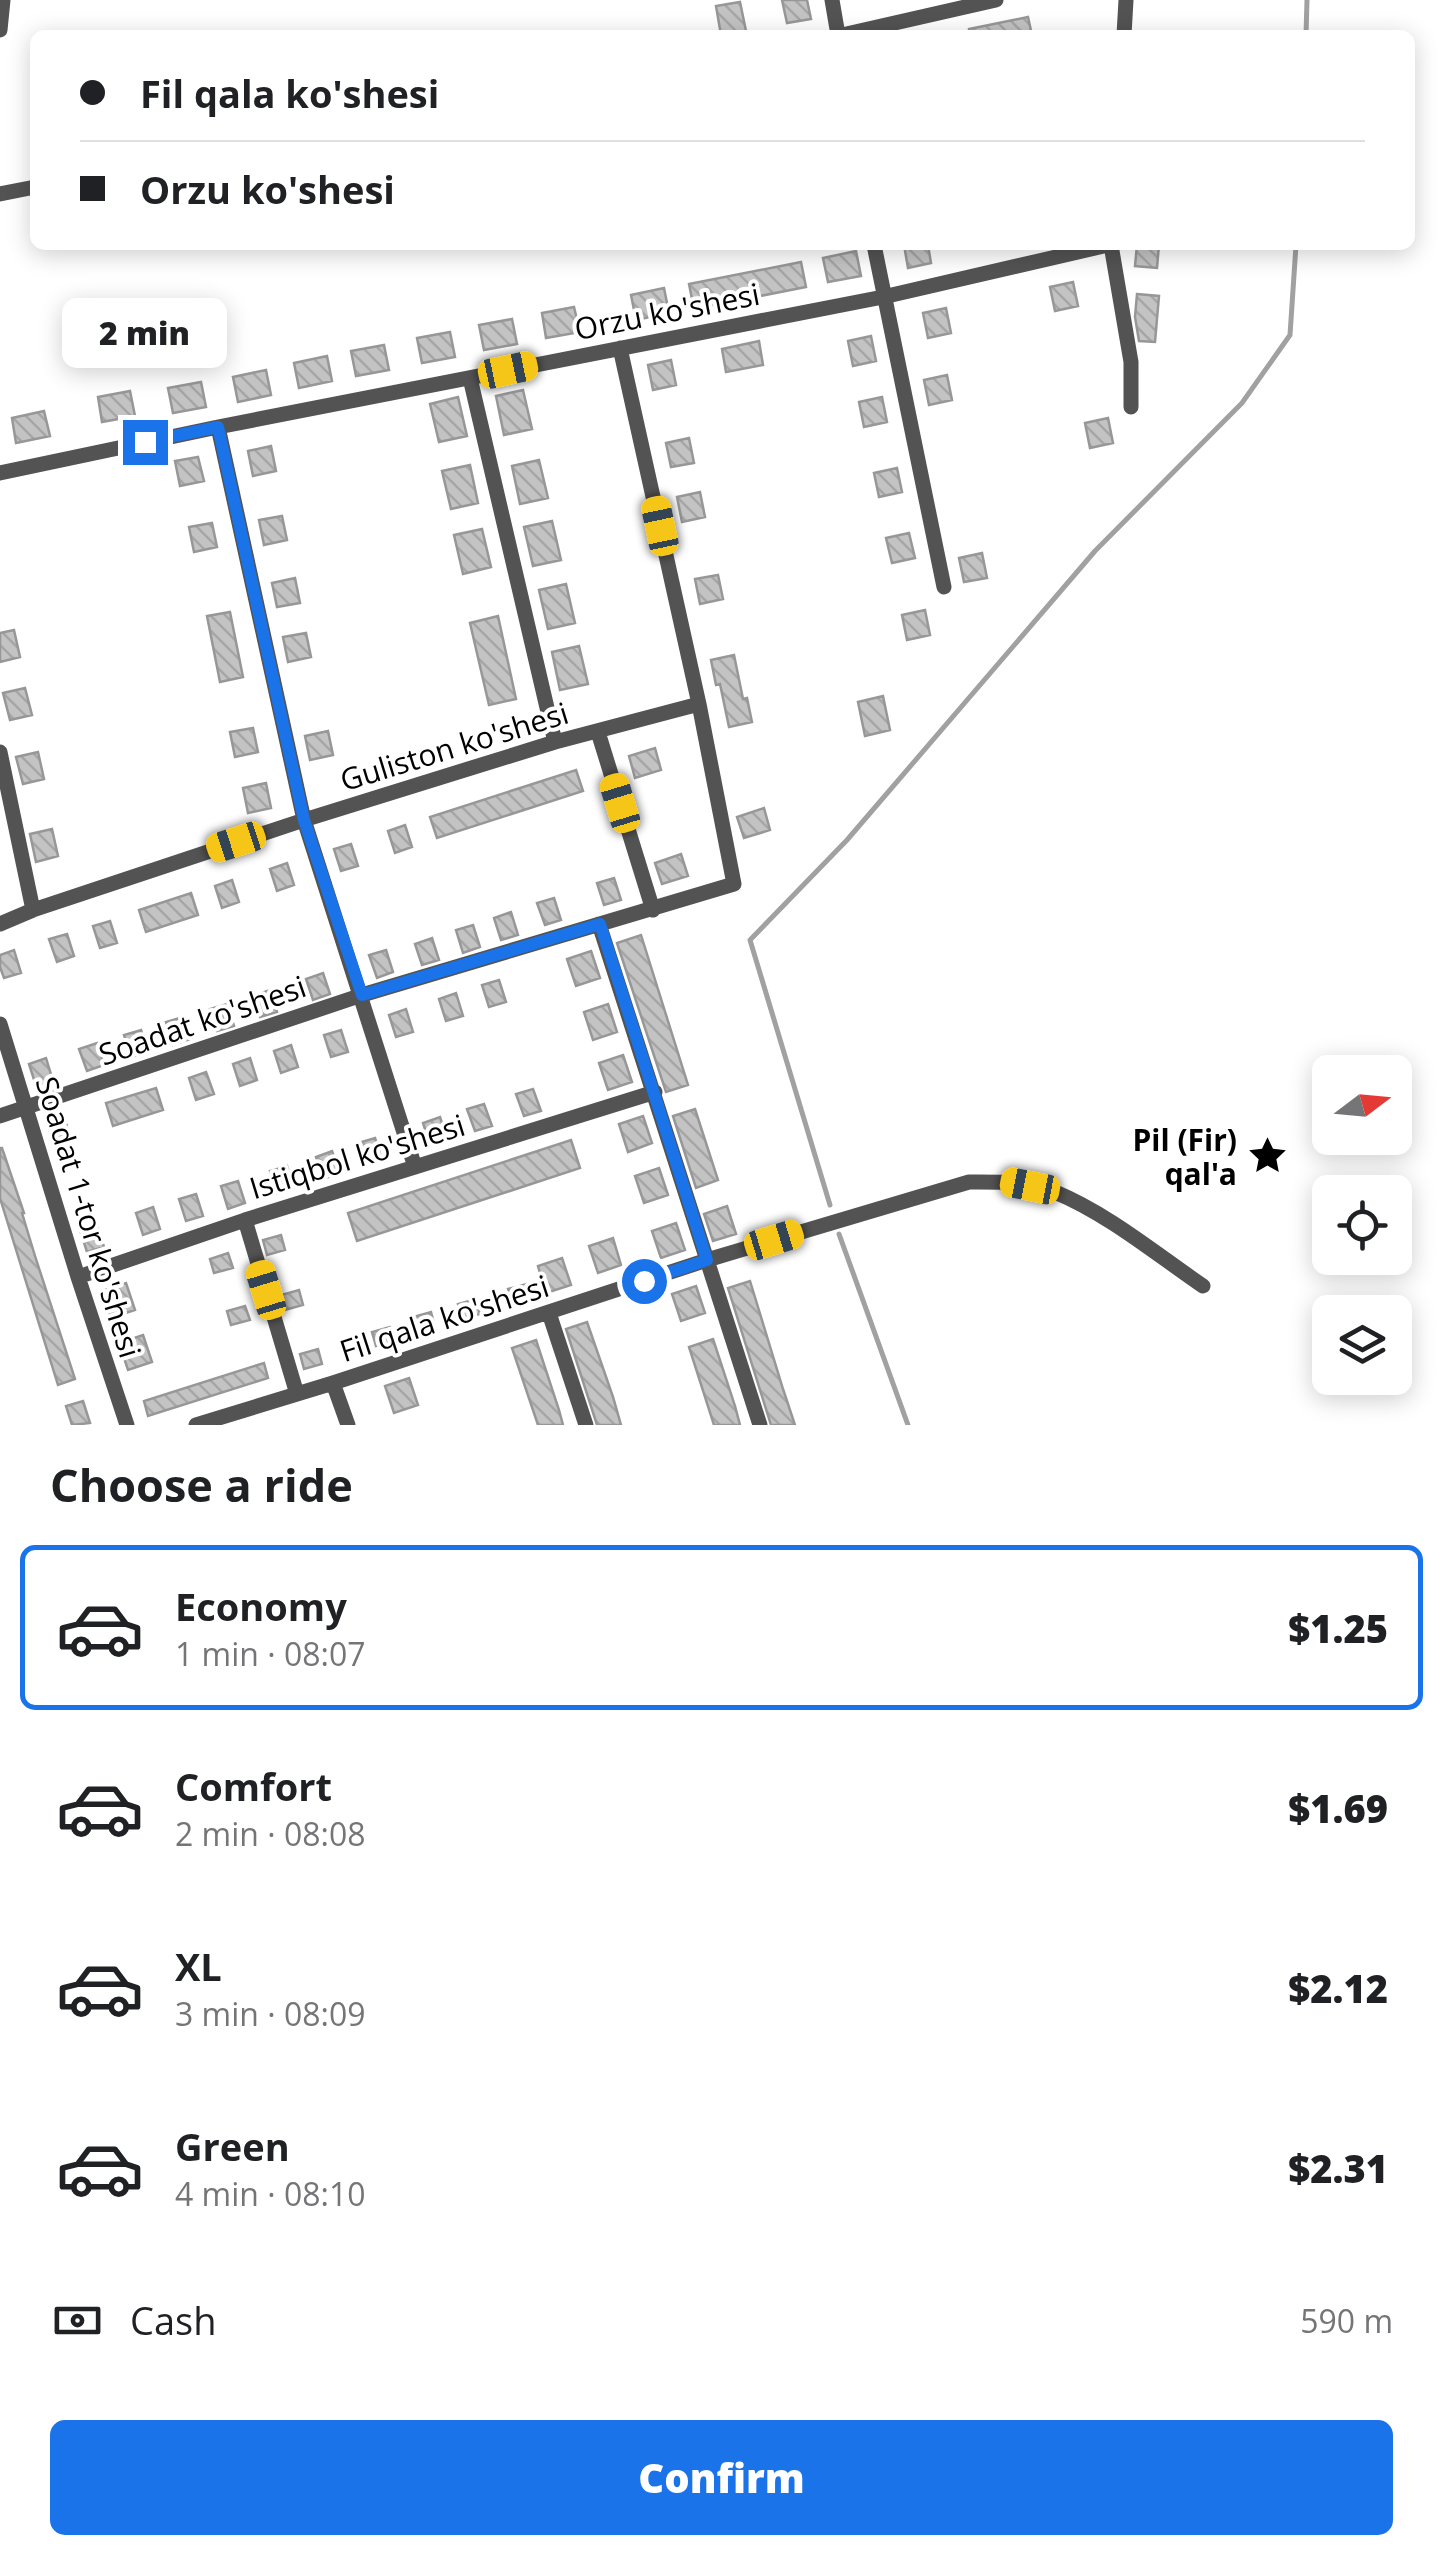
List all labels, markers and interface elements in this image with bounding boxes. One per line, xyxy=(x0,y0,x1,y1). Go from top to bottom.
text: Fil qala ko'shesi xyxy=(140,67,439,119)
text: Orzu ko'shesi xyxy=(140,163,395,215)
street label: Orzu ko'shesi xyxy=(571,273,763,349)
callout: 2 min xyxy=(62,297,228,367)
text: 2 min xyxy=(99,311,190,354)
car xyxy=(476,349,540,391)
route end xyxy=(123,420,168,465)
car xyxy=(639,494,681,558)
street label: Guliston ko'shesi xyxy=(335,692,573,800)
car xyxy=(597,770,643,836)
car xyxy=(203,818,269,866)
street label: Soadat ko'shesi xyxy=(93,965,311,1075)
north arrow xyxy=(1312,1055,1412,1155)
map controls xyxy=(1312,1055,1412,1395)
street label: Soadat 1-tor ko'shesi xyxy=(27,1071,151,1363)
street label: Istiqbol ko'shesi xyxy=(244,1104,470,1208)
place label: Pil (Fir) qal'a xyxy=(1132,1119,1237,1194)
place icon: Pil (Fir) qal'a xyxy=(1246,1135,1288,1177)
car xyxy=(998,1166,1062,1206)
button: locate xyxy=(1312,1175,1412,1275)
car xyxy=(741,1217,807,1263)
car xyxy=(243,1257,289,1323)
route start xyxy=(622,1259,667,1304)
street label: Fil qala ko'shesi xyxy=(334,1265,554,1371)
button: layers xyxy=(1312,1295,1412,1395)
text: Choose a ride xyxy=(50,1454,353,1515)
text: Economy xyxy=(175,1580,347,1632)
icon: car xyxy=(55,1583,145,1673)
text: $1.25 xyxy=(1288,1602,1388,1654)
text: 1 min · 08:07 xyxy=(175,1632,366,1675)
text: Comfort xyxy=(175,1760,332,1812)
icon: car xyxy=(55,1763,145,1853)
text: $1.69 xyxy=(1288,1782,1388,1834)
text: 2 min · 08:08 xyxy=(175,1812,366,1855)
text: XL xyxy=(175,1940,222,1992)
icon: car xyxy=(55,1943,145,2033)
text: $2.12 xyxy=(1288,1962,1388,2014)
text: 3 min · 08:09 xyxy=(175,1992,366,2035)
text: Green xyxy=(175,2120,290,2172)
icon: car xyxy=(55,2123,145,2213)
text: $2.31 xyxy=(1288,2142,1388,2194)
text: 4 min · 08:10 xyxy=(175,2172,366,2215)
icon: cash xyxy=(50,2293,105,2348)
text: Cash xyxy=(130,2294,216,2346)
text: 590 m xyxy=(1300,2299,1393,2342)
button: Confirm xyxy=(50,2420,1393,2535)

